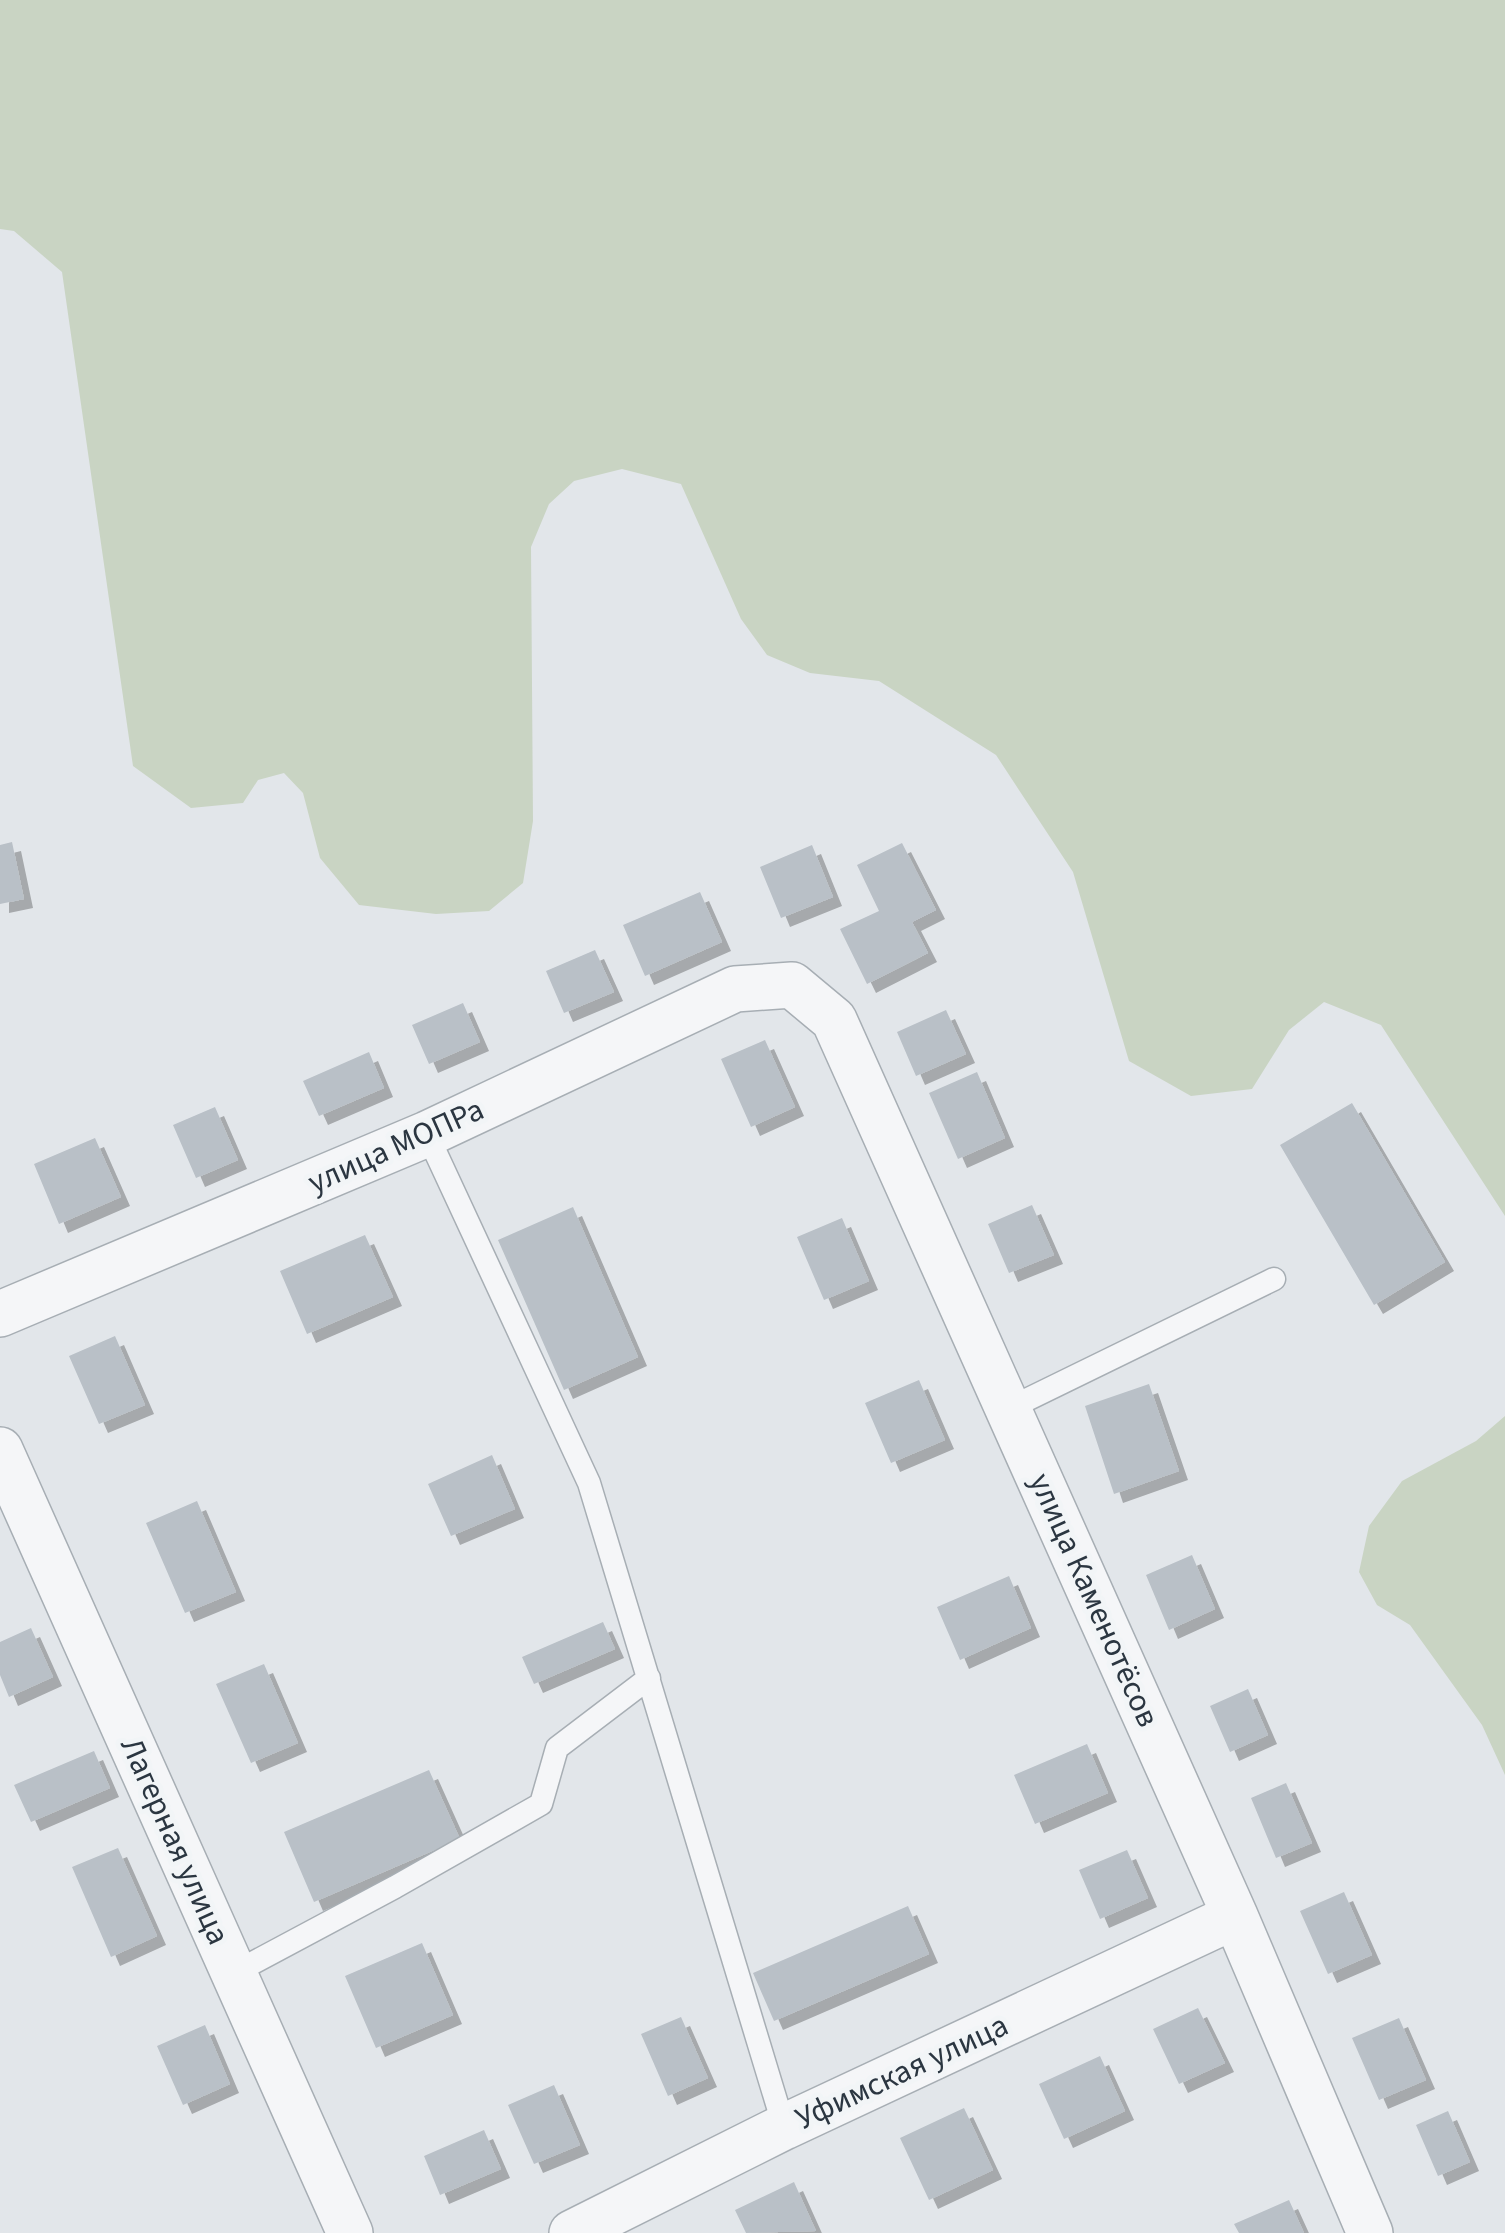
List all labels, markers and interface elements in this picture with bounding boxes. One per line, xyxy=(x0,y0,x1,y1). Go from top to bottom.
street label: улица МОПРа xyxy=(301,1087,491,1205)
street label: улица Каменотёсов xyxy=(1017,1466,1171,1734)
street label: Лагерная улица xyxy=(109,1730,241,1952)
street label: Уфимская улица xyxy=(788,2003,1016,2141)

